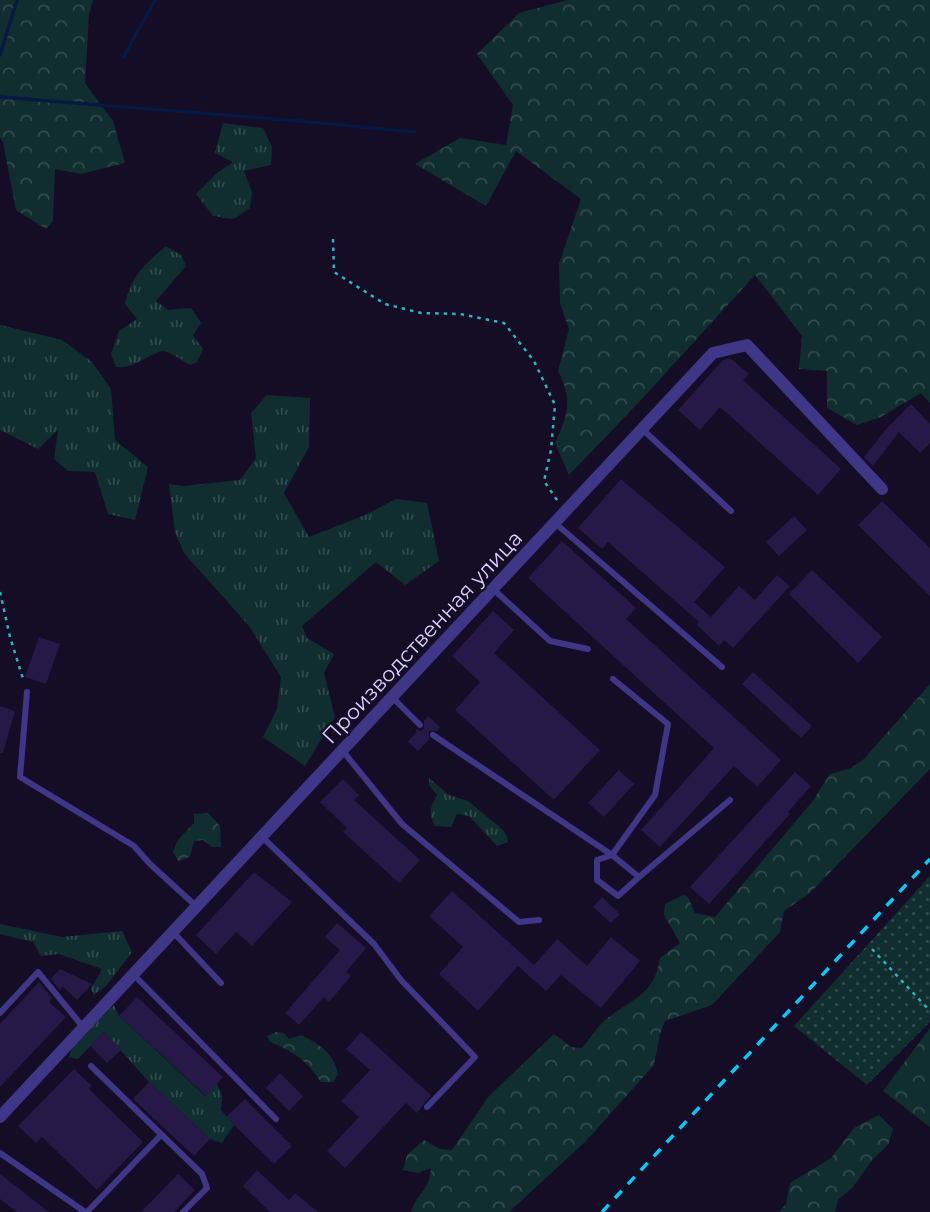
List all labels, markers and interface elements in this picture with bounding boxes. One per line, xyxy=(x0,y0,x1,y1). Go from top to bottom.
street label: Производственная улица xyxy=(317,525,527,749)

